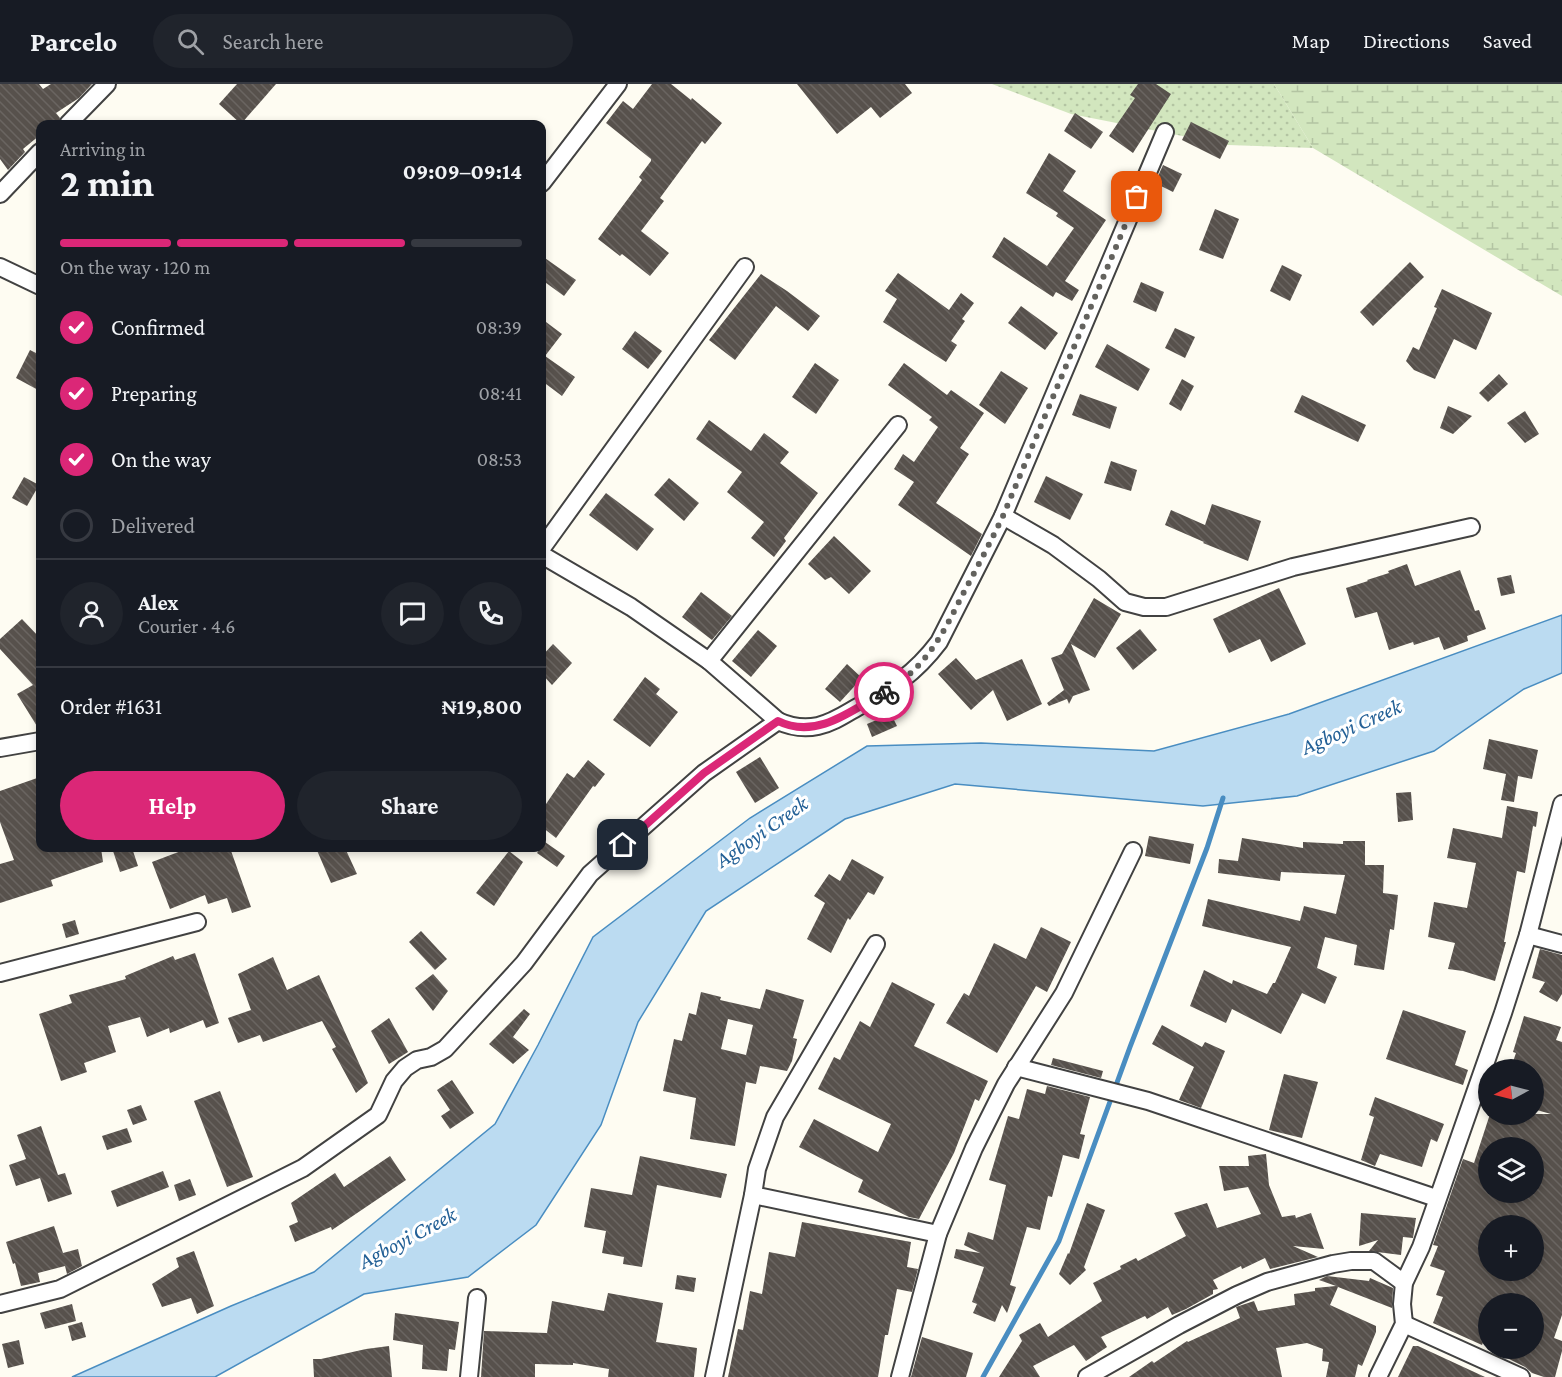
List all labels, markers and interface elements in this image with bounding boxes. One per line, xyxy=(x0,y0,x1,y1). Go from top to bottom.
search box xyxy=(153,14,573,68)
icon: search xyxy=(174,25,207,58)
text: Parcelo xyxy=(30,26,117,57)
text: Search here xyxy=(222,29,323,54)
text: Map xyxy=(1292,29,1330,53)
text: Directions xyxy=(1363,29,1450,53)
text: Saved xyxy=(1483,29,1532,53)
text: Arriving in xyxy=(60,138,145,160)
text: 09:09–09:14 xyxy=(403,159,522,184)
text: 2 min xyxy=(60,161,154,204)
pin xyxy=(1111,171,1162,222)
icon: bag xyxy=(1120,180,1153,213)
text: On the way · 120 m xyxy=(60,256,210,278)
icon: check xyxy=(60,311,93,344)
text: Confirmed xyxy=(111,315,205,340)
text: 08:39 xyxy=(476,316,522,338)
icon: check xyxy=(60,377,93,410)
text: Preparing xyxy=(111,381,197,406)
text: 08:41 xyxy=(479,382,522,404)
icon: check xyxy=(60,443,93,476)
text: On the way xyxy=(111,447,211,472)
text: 08:53 xyxy=(477,448,522,470)
text: Delivered xyxy=(111,513,195,538)
button: person xyxy=(60,582,123,645)
button: chat xyxy=(381,582,444,645)
button: phone xyxy=(459,582,522,645)
text: Alex xyxy=(138,590,179,615)
text: Courier · 4.6 xyxy=(138,615,236,637)
courier xyxy=(854,662,914,722)
icon: bike xyxy=(868,676,901,709)
water label: Agboyi Creek xyxy=(1296,693,1407,760)
text: Order #1631 xyxy=(60,694,162,719)
text: ₦19,800 xyxy=(442,694,522,719)
button: Help xyxy=(60,771,285,840)
button: Share xyxy=(297,771,522,840)
water label: Agboyi Creek xyxy=(709,790,814,873)
pin xyxy=(597,819,648,870)
icon: home xyxy=(606,828,639,861)
north arrow xyxy=(1478,1059,1544,1125)
map controls xyxy=(1478,1059,1544,1359)
button: layers xyxy=(1478,1137,1544,1203)
water label: Agboyi Creek xyxy=(353,1201,462,1274)
button: + xyxy=(1478,1215,1544,1281)
button: − xyxy=(1478,1293,1544,1359)

